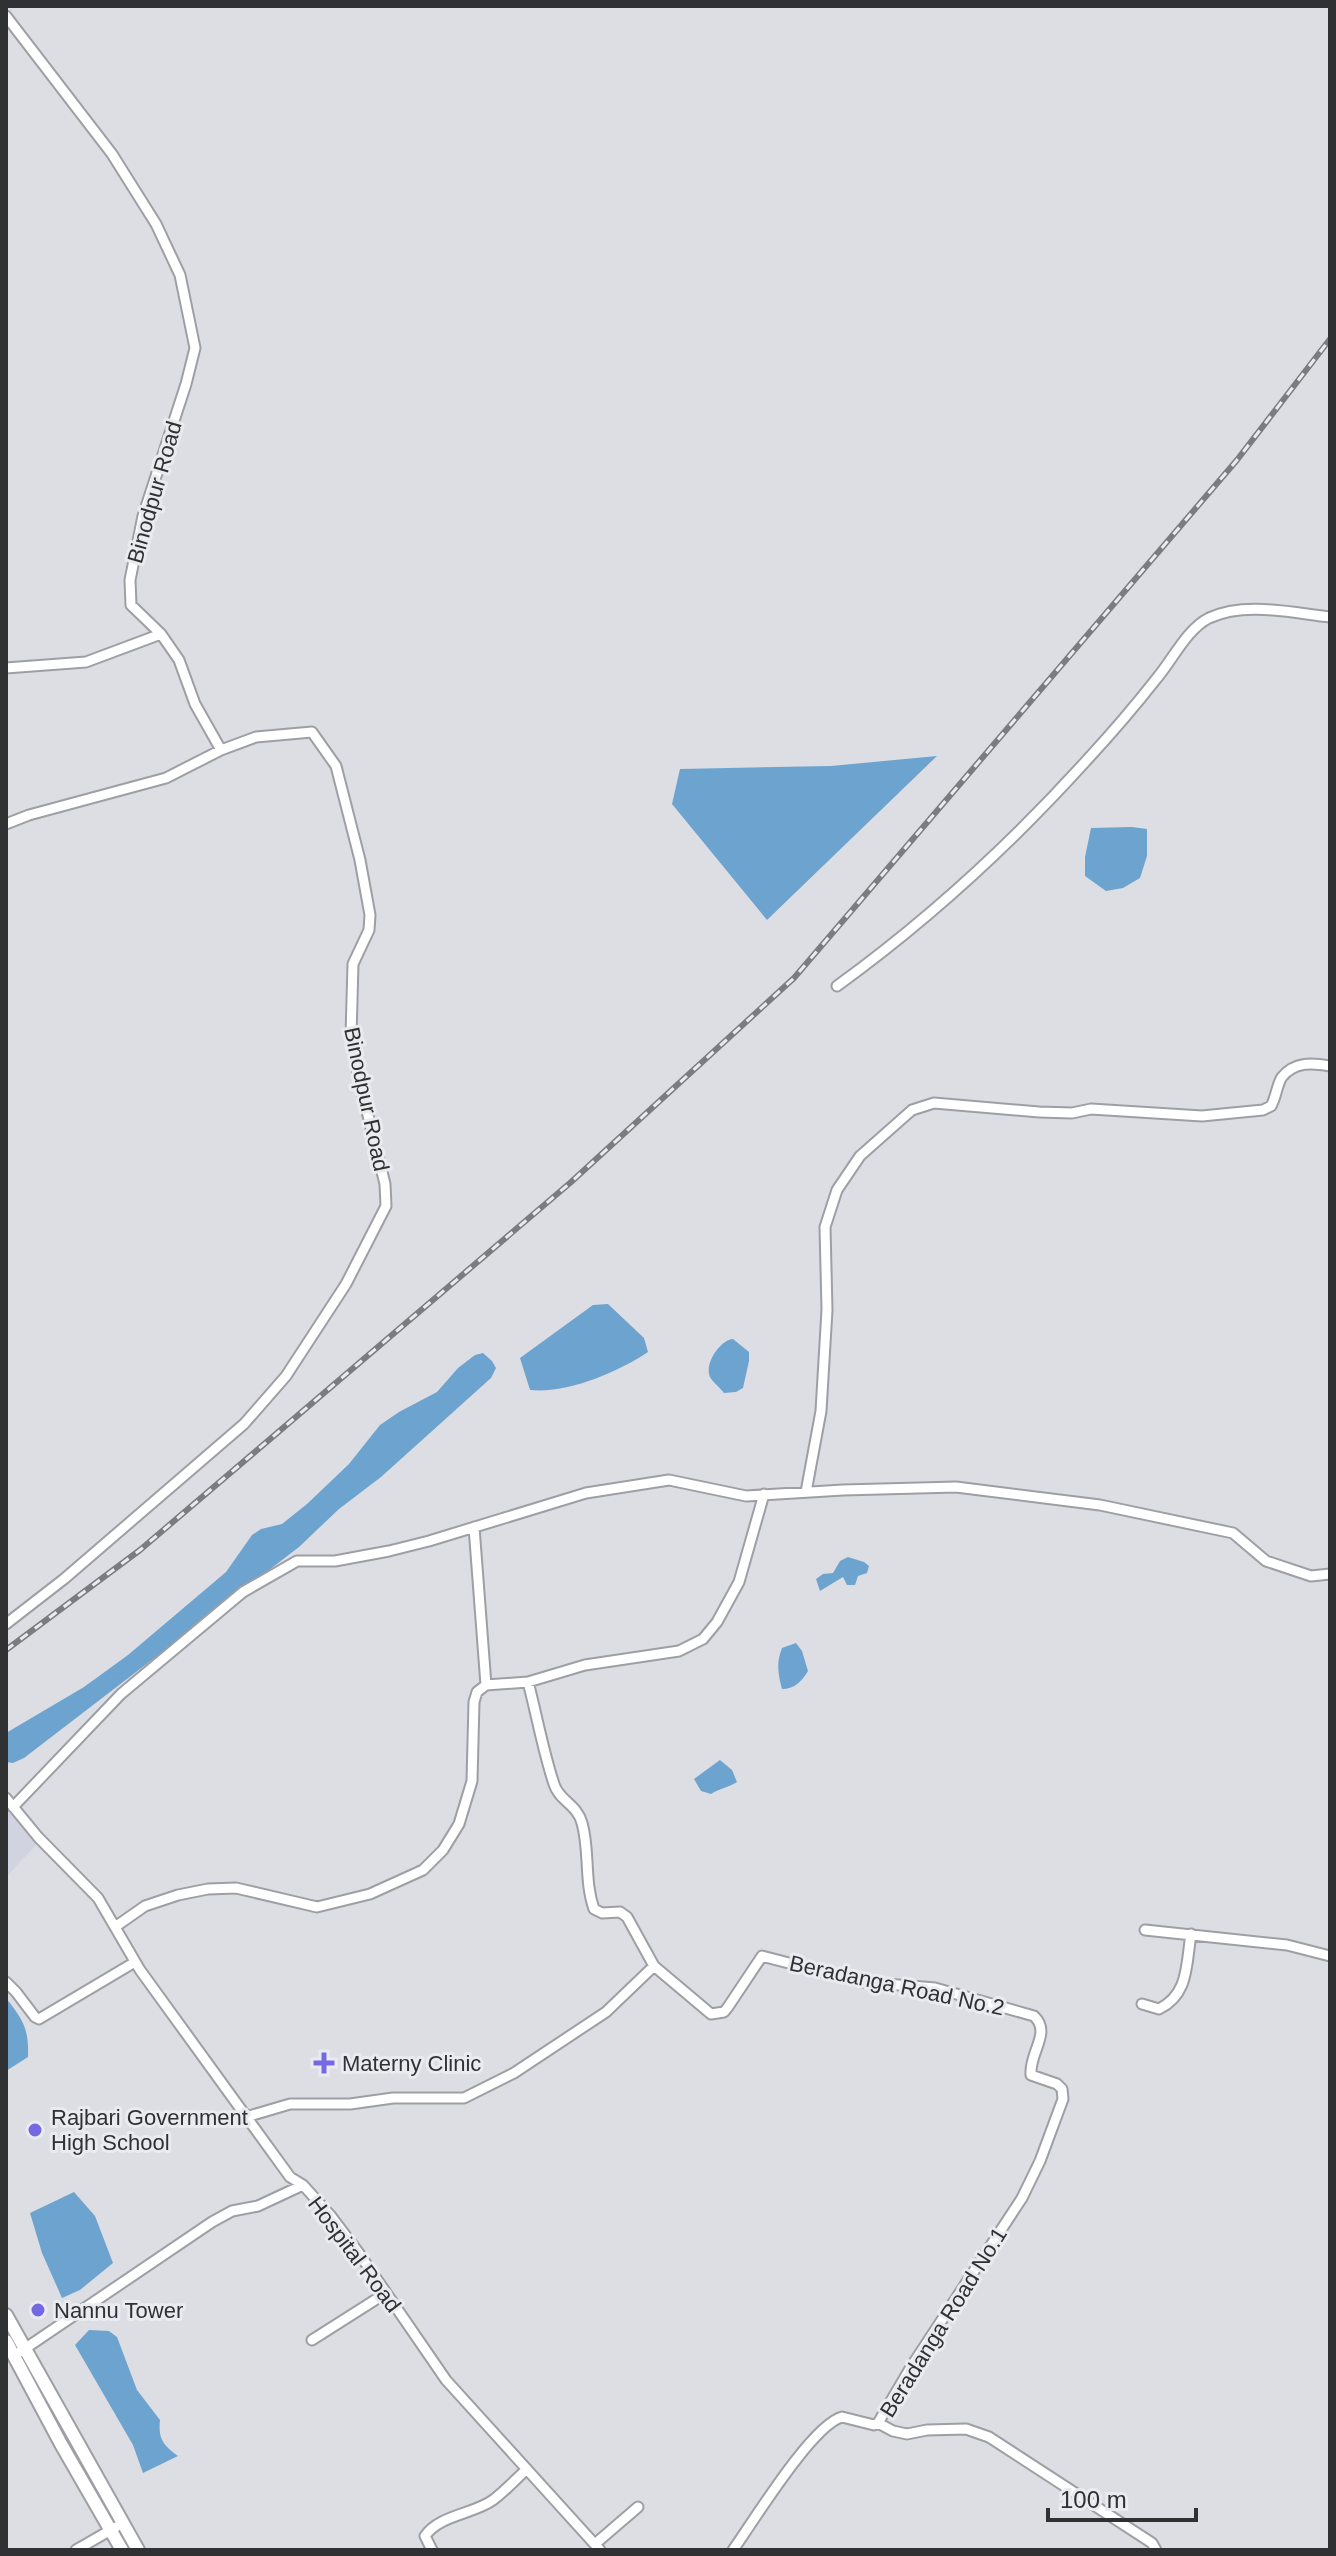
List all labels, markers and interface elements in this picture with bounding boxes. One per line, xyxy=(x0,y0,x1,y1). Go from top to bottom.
street label: Binodpur Road xyxy=(122,418,187,566)
street label: Binodpur Road xyxy=(339,1025,394,1173)
street label: Beradanga Road No.2 xyxy=(787,1951,1007,2020)
place label: Materny Clinic xyxy=(342,2051,481,2076)
marker: Materny Clinic xyxy=(313,2052,335,2074)
place label: Rajbari Government High School xyxy=(51,2105,248,2155)
marker: Rajbari Government High School xyxy=(26,2121,44,2139)
street label: Hospital Road xyxy=(303,2192,406,2317)
street label: Beradanga Road No.1 xyxy=(875,2223,1012,2422)
place label: Nannu Tower xyxy=(54,2298,183,2323)
marker: Nannu Tower xyxy=(29,2301,47,2319)
scale bar xyxy=(1048,2472,1196,2522)
text: 100 m xyxy=(1060,2486,1127,2513)

